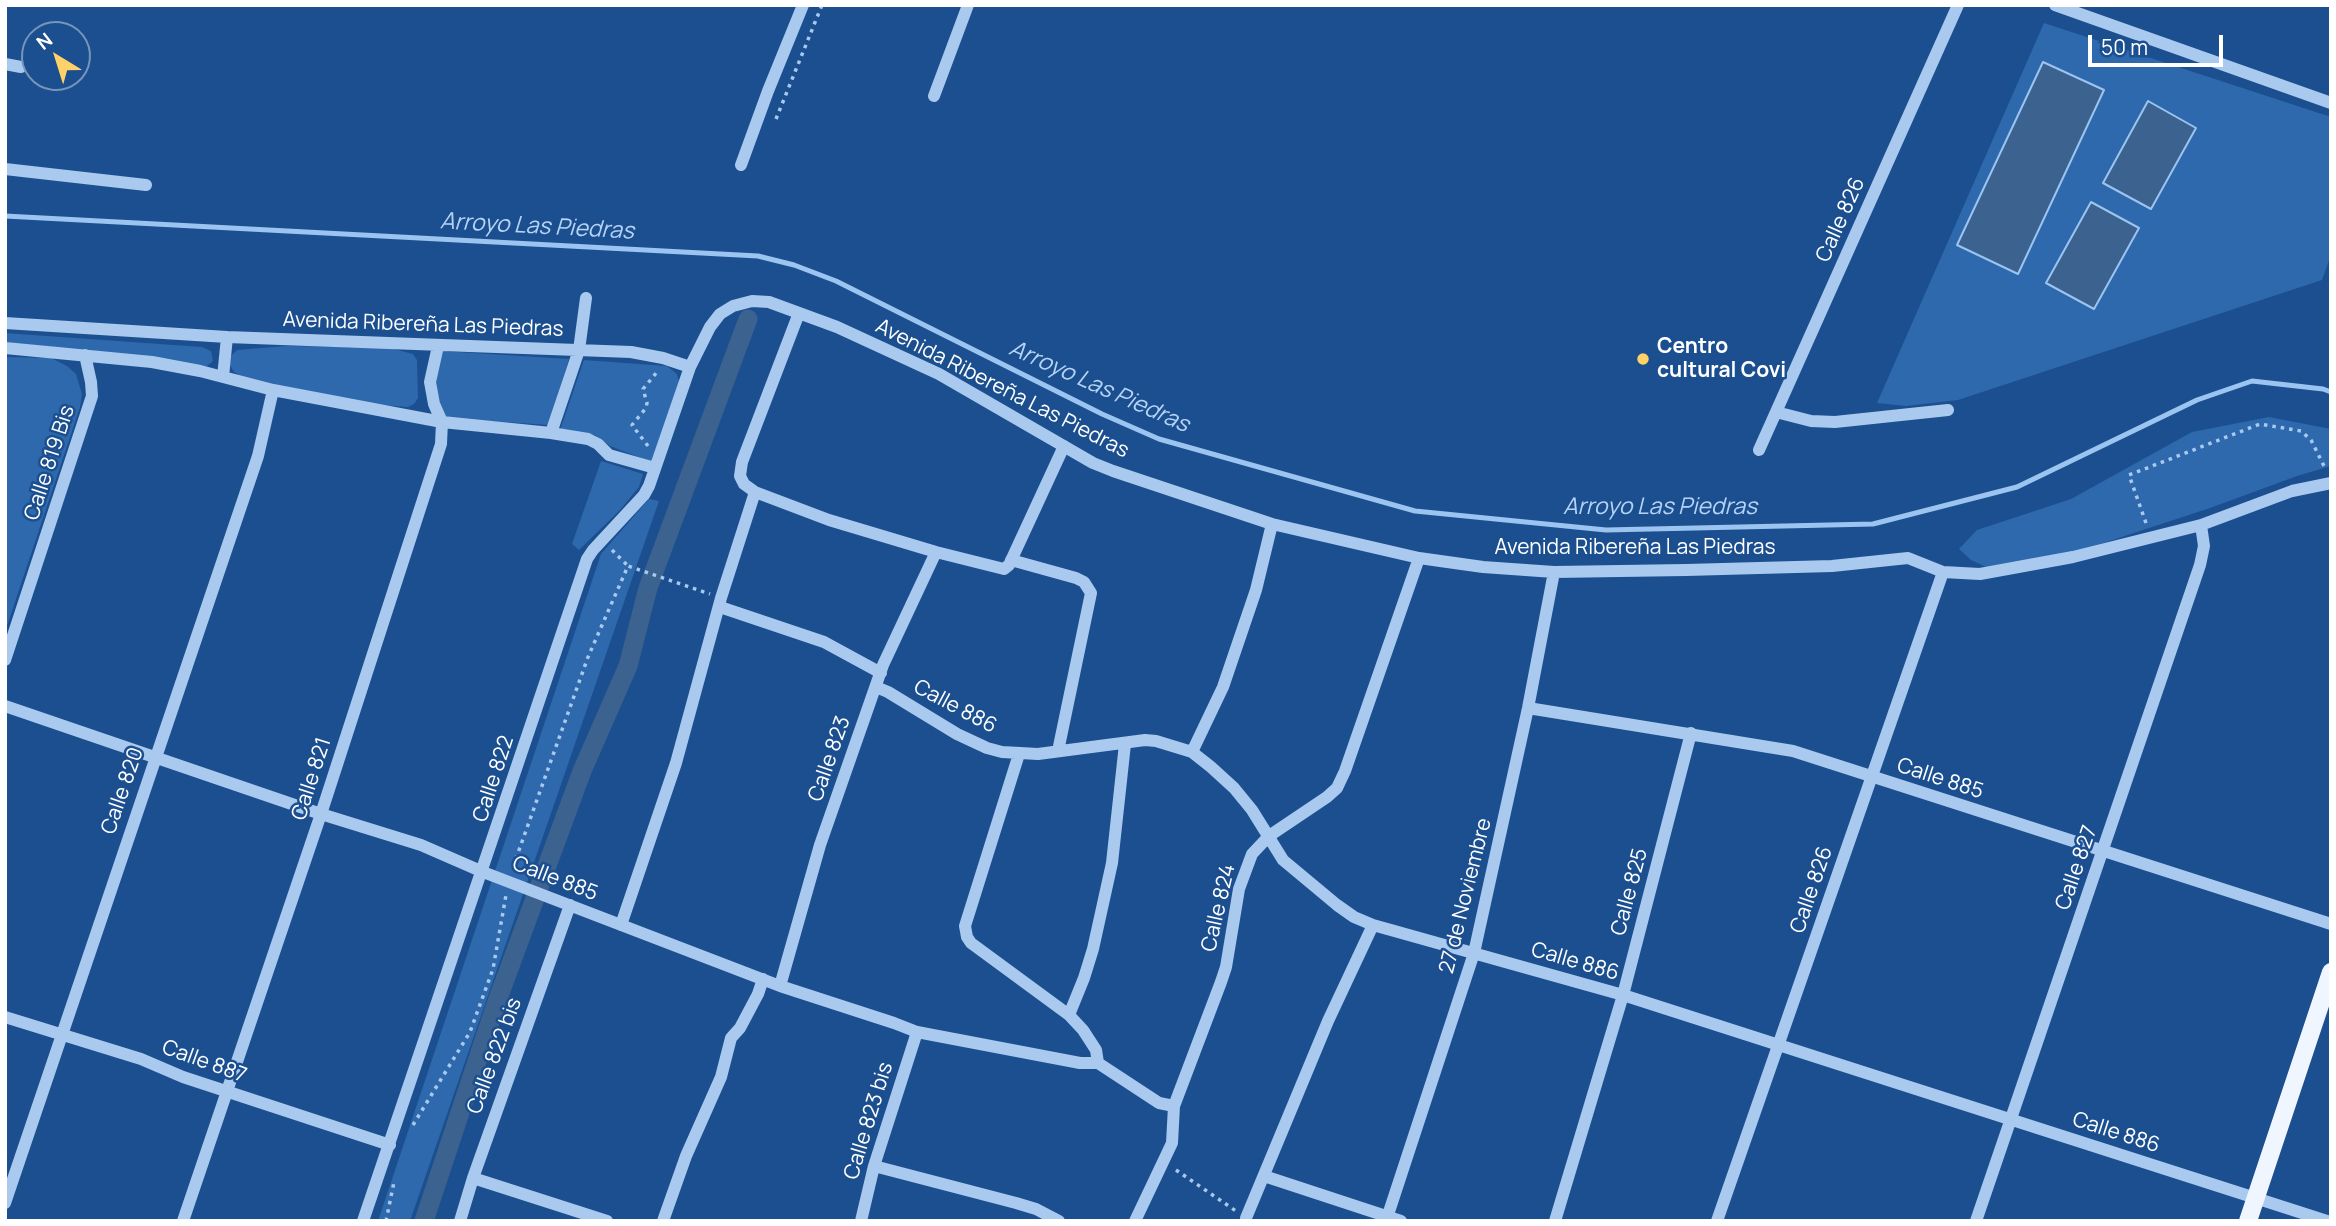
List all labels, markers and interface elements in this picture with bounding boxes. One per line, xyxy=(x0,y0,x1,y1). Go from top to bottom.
north arrow xyxy=(21,21,91,91)
scale bar xyxy=(2091,21,2226,65)
text: N xyxy=(31,27,58,55)
text: 50 m xyxy=(2101,33,2148,61)
street label: Calle 826 xyxy=(1811,174,1871,266)
water label: Arroyo Las Piedras xyxy=(439,208,635,246)
street label: Avenida Ribereña Las Piedras xyxy=(282,308,564,342)
street label: Avenida Ribereña Las Piedras xyxy=(871,314,1133,464)
place label: Centro cultural Covi xyxy=(1657,334,1786,384)
water label: Arroyo Las Piedras xyxy=(1005,335,1193,439)
marker: Centro cultural Covi xyxy=(1635,351,1651,367)
street label: Calle 819 Bis xyxy=(20,402,80,524)
water label: Arroyo Las Piedras xyxy=(1563,494,1757,522)
street label: Avenida Ribereña Las Piedras xyxy=(1495,535,1775,561)
street label: Calle 886 xyxy=(909,675,1001,739)
street label: Calle 823 xyxy=(804,713,856,805)
street label: Calle 822 xyxy=(468,733,520,825)
street label: Calle 821 xyxy=(287,735,337,823)
street label: Calle 820 xyxy=(96,744,150,838)
street label: Calle 885 xyxy=(1894,753,1986,805)
street label: 27 de Noviembre xyxy=(1434,816,1498,976)
street label: Calle 827 xyxy=(2051,822,2103,914)
street label: Calle 826 xyxy=(1785,843,1839,937)
street label: Calle 825 xyxy=(1606,846,1654,938)
street label: Calle 885 xyxy=(509,851,601,907)
street label: Calle 824 xyxy=(1197,862,1241,954)
street label: Calle 886 xyxy=(1528,937,1622,987)
street label: Calle 822 bis xyxy=(462,995,528,1117)
street label: Calle 887 xyxy=(158,1035,250,1089)
street label: Calle 823 bis xyxy=(839,1059,899,1183)
street label: Calle 886 xyxy=(2069,1107,2163,1159)

